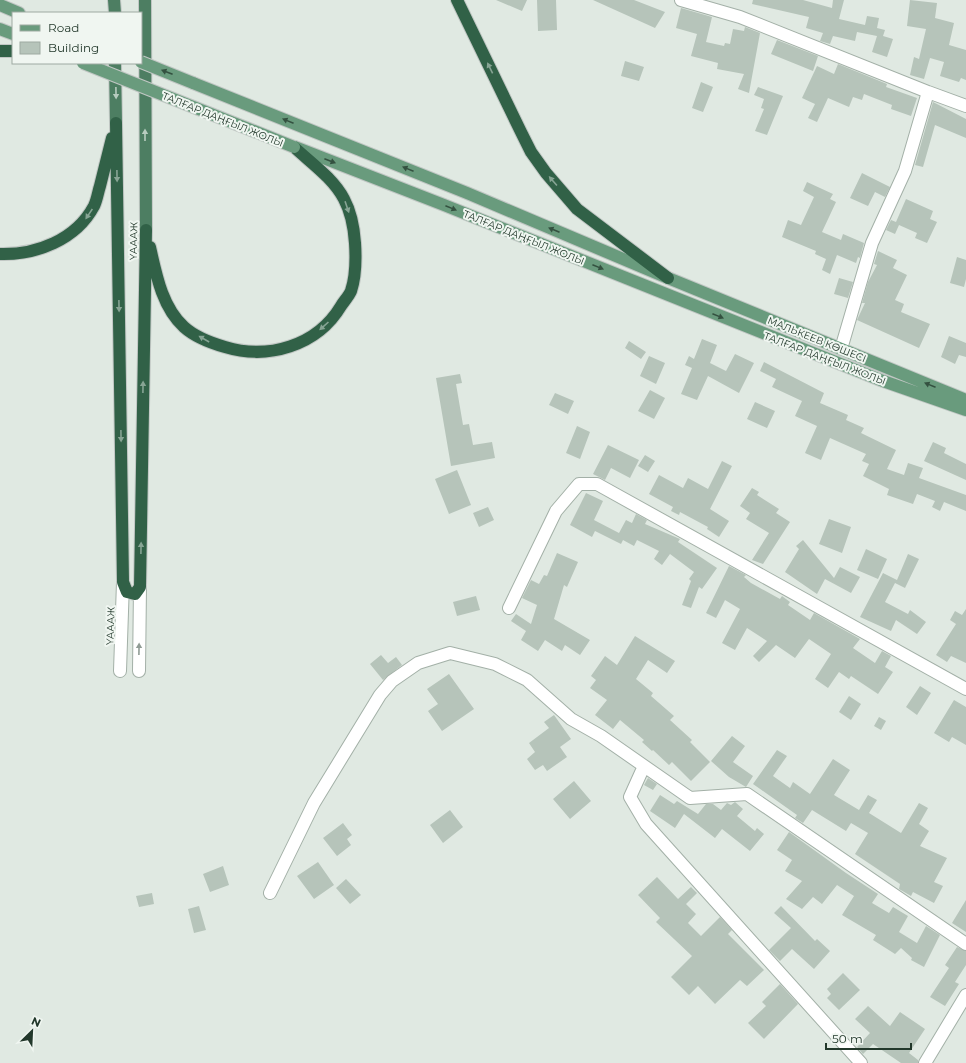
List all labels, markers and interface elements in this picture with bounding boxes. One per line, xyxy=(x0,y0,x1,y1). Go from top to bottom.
legend xyxy=(12,12,142,64)
text: Road xyxy=(48,20,79,35)
text: Building xyxy=(48,40,99,55)
one-way arrow xyxy=(487,62,493,73)
one-way arrow xyxy=(161,69,173,75)
one-way arrow xyxy=(113,87,119,100)
street label: ТАЛҒАР ДАҢҒЫЛ ЖОЛЫ xyxy=(160,89,285,150)
one-way arrow xyxy=(282,118,293,124)
one-way arrow xyxy=(142,128,148,141)
one-way arrow xyxy=(324,158,336,164)
one-way arrow xyxy=(402,166,414,172)
one-way arrow xyxy=(114,170,120,183)
one-way arrow xyxy=(548,176,557,186)
one-way arrow xyxy=(344,201,350,213)
one-way arrow xyxy=(446,205,457,211)
street label: ТАЛҒАР ДАҢҒЫЛ ЖОЛЫ xyxy=(461,207,586,268)
one-way arrow xyxy=(85,208,93,219)
street label: ҮАААЖ xyxy=(127,222,140,260)
one-way arrow xyxy=(549,227,560,233)
one-way arrow xyxy=(592,264,604,270)
one-way arrow xyxy=(116,300,122,313)
one-way arrow xyxy=(713,313,724,319)
street label: МАЛЬКЕЕВ КӨШЕСІ xyxy=(766,314,868,365)
one-way arrow xyxy=(319,321,330,330)
street label: ТАЛҒАР ДАҢҒЫЛ ЖОЛЫ xyxy=(762,329,888,388)
one-way arrow xyxy=(198,335,210,342)
one-way arrow xyxy=(140,380,146,393)
one-way arrow xyxy=(924,382,935,388)
one-way arrow xyxy=(118,430,124,443)
one-way arrow xyxy=(138,541,144,554)
street label: ҮАААЖ xyxy=(103,607,118,645)
one-way arrow xyxy=(136,642,142,655)
north arrow xyxy=(12,1011,52,1051)
text: N xyxy=(29,1014,43,1030)
scale bar xyxy=(826,1025,911,1051)
text: 50 m xyxy=(832,1031,863,1046)

